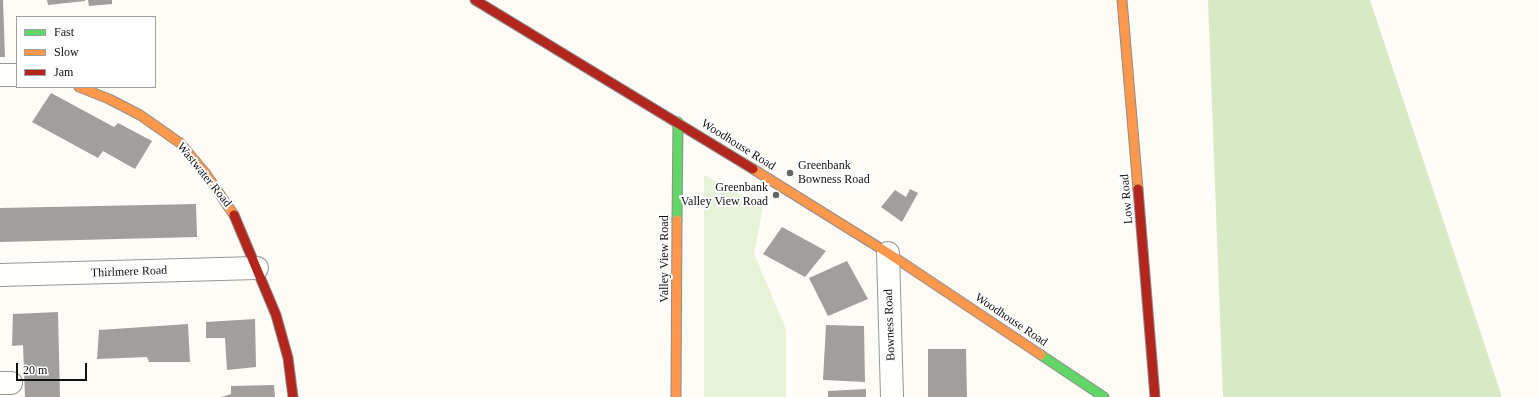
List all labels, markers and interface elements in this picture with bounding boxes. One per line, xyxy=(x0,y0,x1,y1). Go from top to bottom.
legend xyxy=(16,16,156,88)
text: Fast xyxy=(54,25,74,39)
text: Slow xyxy=(54,45,79,59)
text: Jam xyxy=(54,65,73,79)
street label: Woodhouse Road xyxy=(698,116,778,174)
street label: Wastwater Road xyxy=(174,140,234,210)
place label: Greenbank Bowness Road xyxy=(798,159,870,187)
marker: Greenbank Bowness Road xyxy=(785,168,795,178)
street label: Low Road xyxy=(1118,173,1136,225)
place label: Greenbank Valley View Road xyxy=(681,181,768,209)
marker: Greenbank Valley View Road xyxy=(771,190,781,200)
street label: Valley View Road xyxy=(658,215,672,303)
street label: Thirlmere Road xyxy=(91,263,167,281)
street label: Bowness Road xyxy=(882,289,898,361)
street label: Woodhouse Road xyxy=(972,290,1050,350)
scale bar xyxy=(18,355,89,381)
text: 20 m xyxy=(23,363,47,377)

